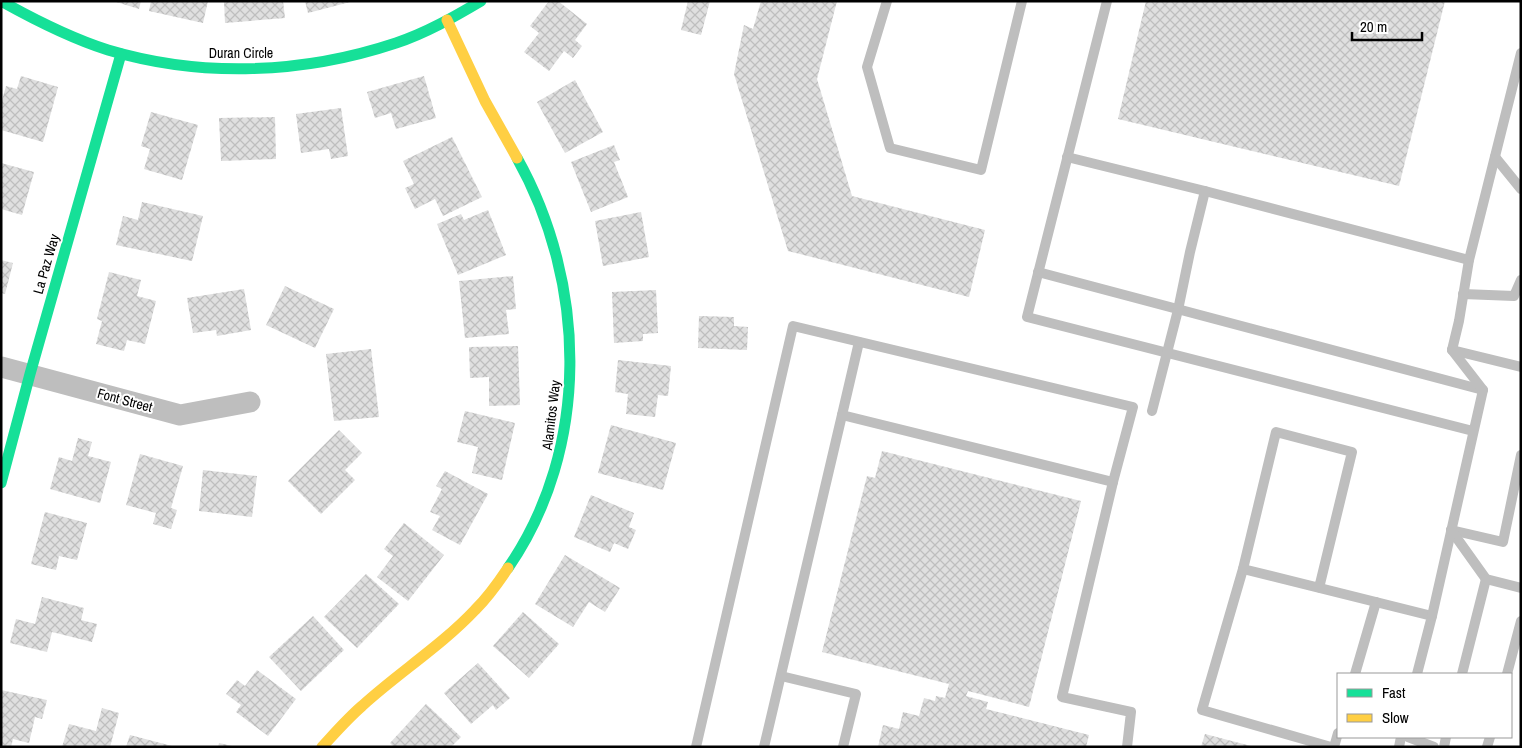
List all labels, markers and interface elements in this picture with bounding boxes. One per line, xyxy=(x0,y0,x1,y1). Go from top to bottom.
scale bar xyxy=(1352,10,1422,42)
text: 20 m xyxy=(1360,16,1387,37)
street label: Duran Circle xyxy=(209,44,273,62)
street label: La Paz Way xyxy=(29,232,63,296)
street label: Alamitos Way xyxy=(538,379,564,452)
street label: Font Street xyxy=(96,384,154,416)
legend xyxy=(1337,673,1512,738)
text: Fast xyxy=(1382,682,1406,703)
text: Slow xyxy=(1382,707,1409,728)

